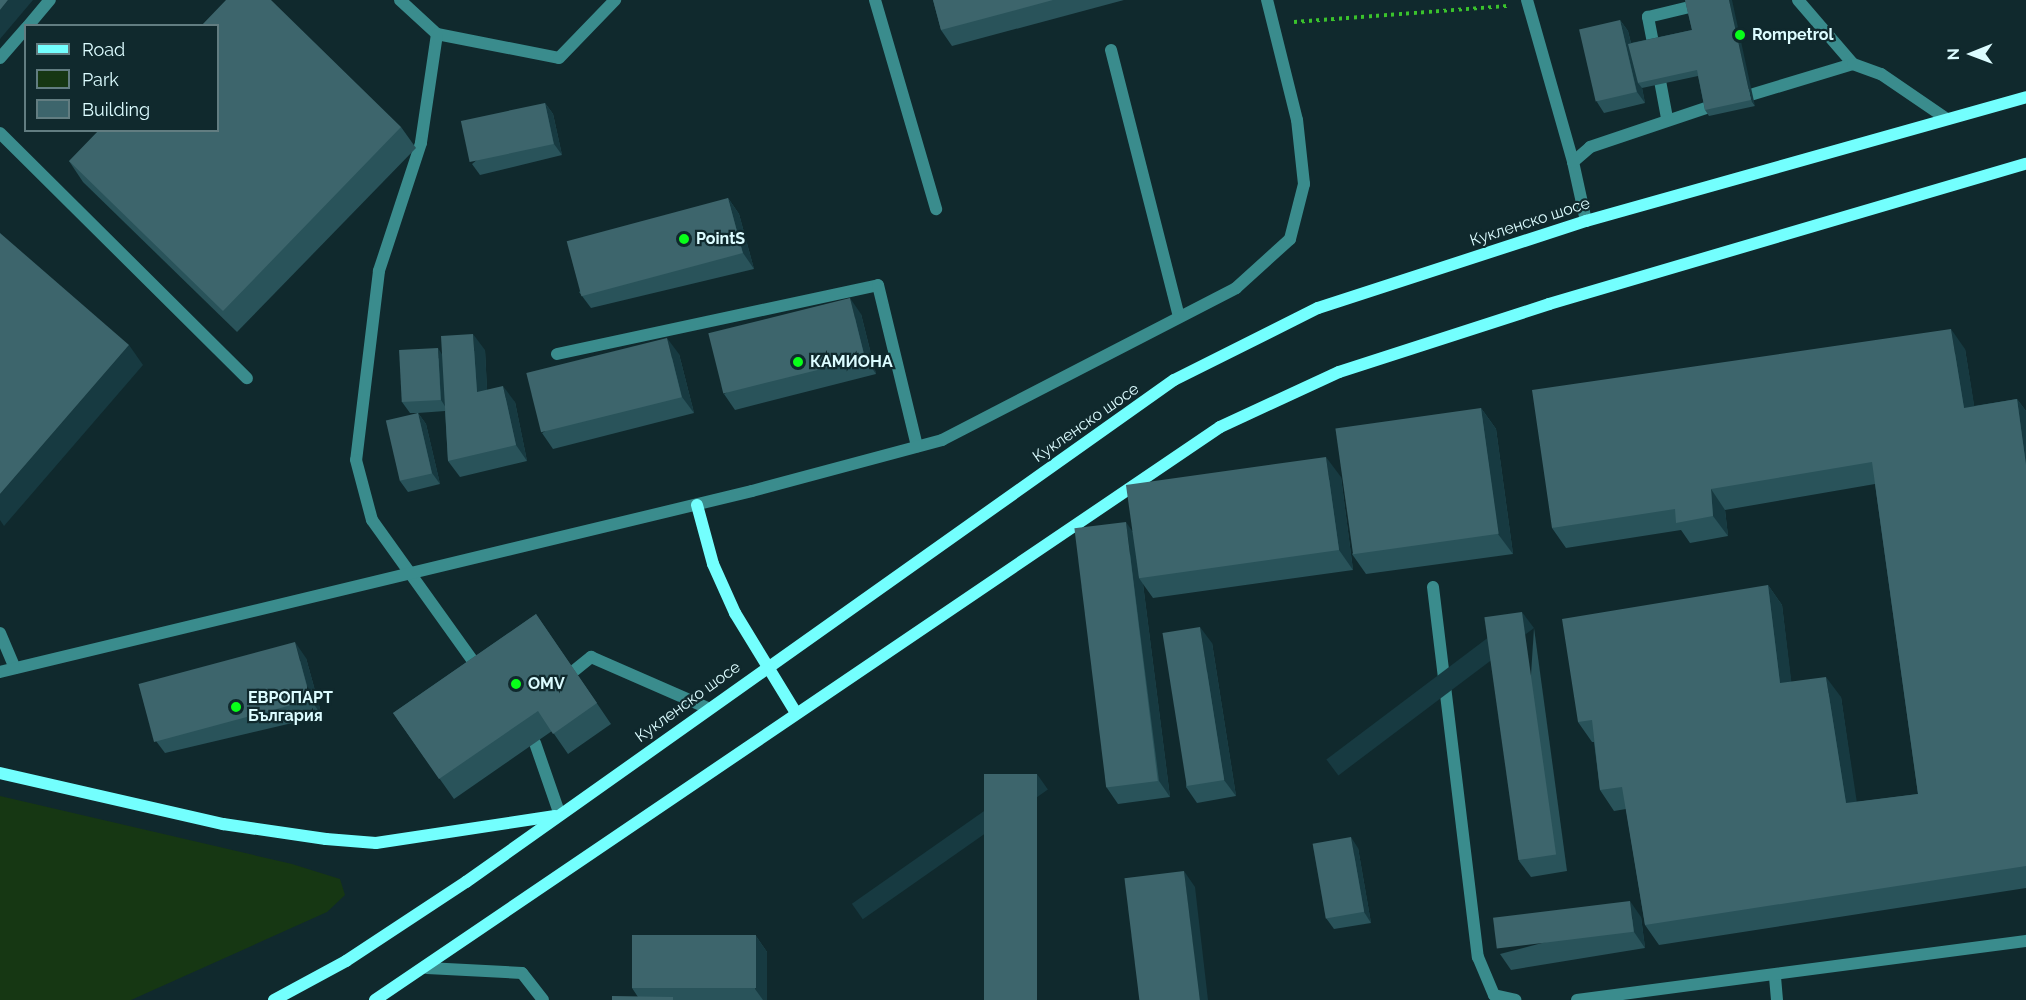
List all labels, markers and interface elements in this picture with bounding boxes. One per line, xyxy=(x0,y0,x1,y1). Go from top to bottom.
legend xyxy=(24,24,219,132)
north arrow xyxy=(1942,24,2002,84)
place label: Rompetrol xyxy=(1752,25,1834,45)
marker: Rompetrol xyxy=(1733,28,1747,42)
text: Road xyxy=(82,39,125,60)
text: N xyxy=(1944,48,1963,61)
text: Park xyxy=(82,69,119,90)
text: Building xyxy=(82,99,150,120)
street label: Кукленско шосе xyxy=(1468,194,1592,250)
place label: PointS xyxy=(696,229,745,249)
marker: PointS xyxy=(677,232,691,246)
place label: КАМИОНА xyxy=(810,352,893,372)
marker: КАМИОНА xyxy=(791,355,805,369)
street label: Кукленско шосе xyxy=(1029,379,1143,467)
street label: Кукленско шосе xyxy=(632,657,744,747)
place label: OMV xyxy=(528,674,565,694)
marker: OMV xyxy=(509,677,523,691)
place label: ЕВРОПАРТ България xyxy=(248,688,333,726)
marker: ЕВРОПАРТ България xyxy=(229,700,243,714)

